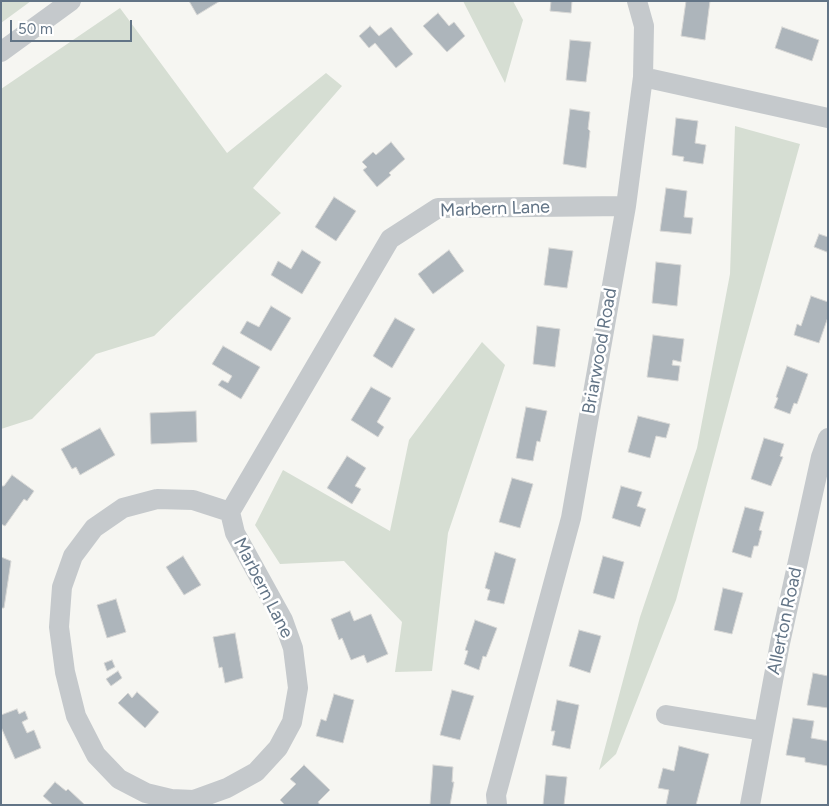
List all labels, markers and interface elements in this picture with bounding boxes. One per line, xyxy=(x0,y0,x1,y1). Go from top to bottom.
scale bar xyxy=(12,10,135,42)
text: 50 m xyxy=(18,20,53,38)
street label: Marbern Lane xyxy=(440,196,550,222)
street label: Briarwood Road xyxy=(578,286,622,416)
street label: Marbern Lane xyxy=(228,534,298,642)
street label: Allerton Road xyxy=(763,565,807,677)

